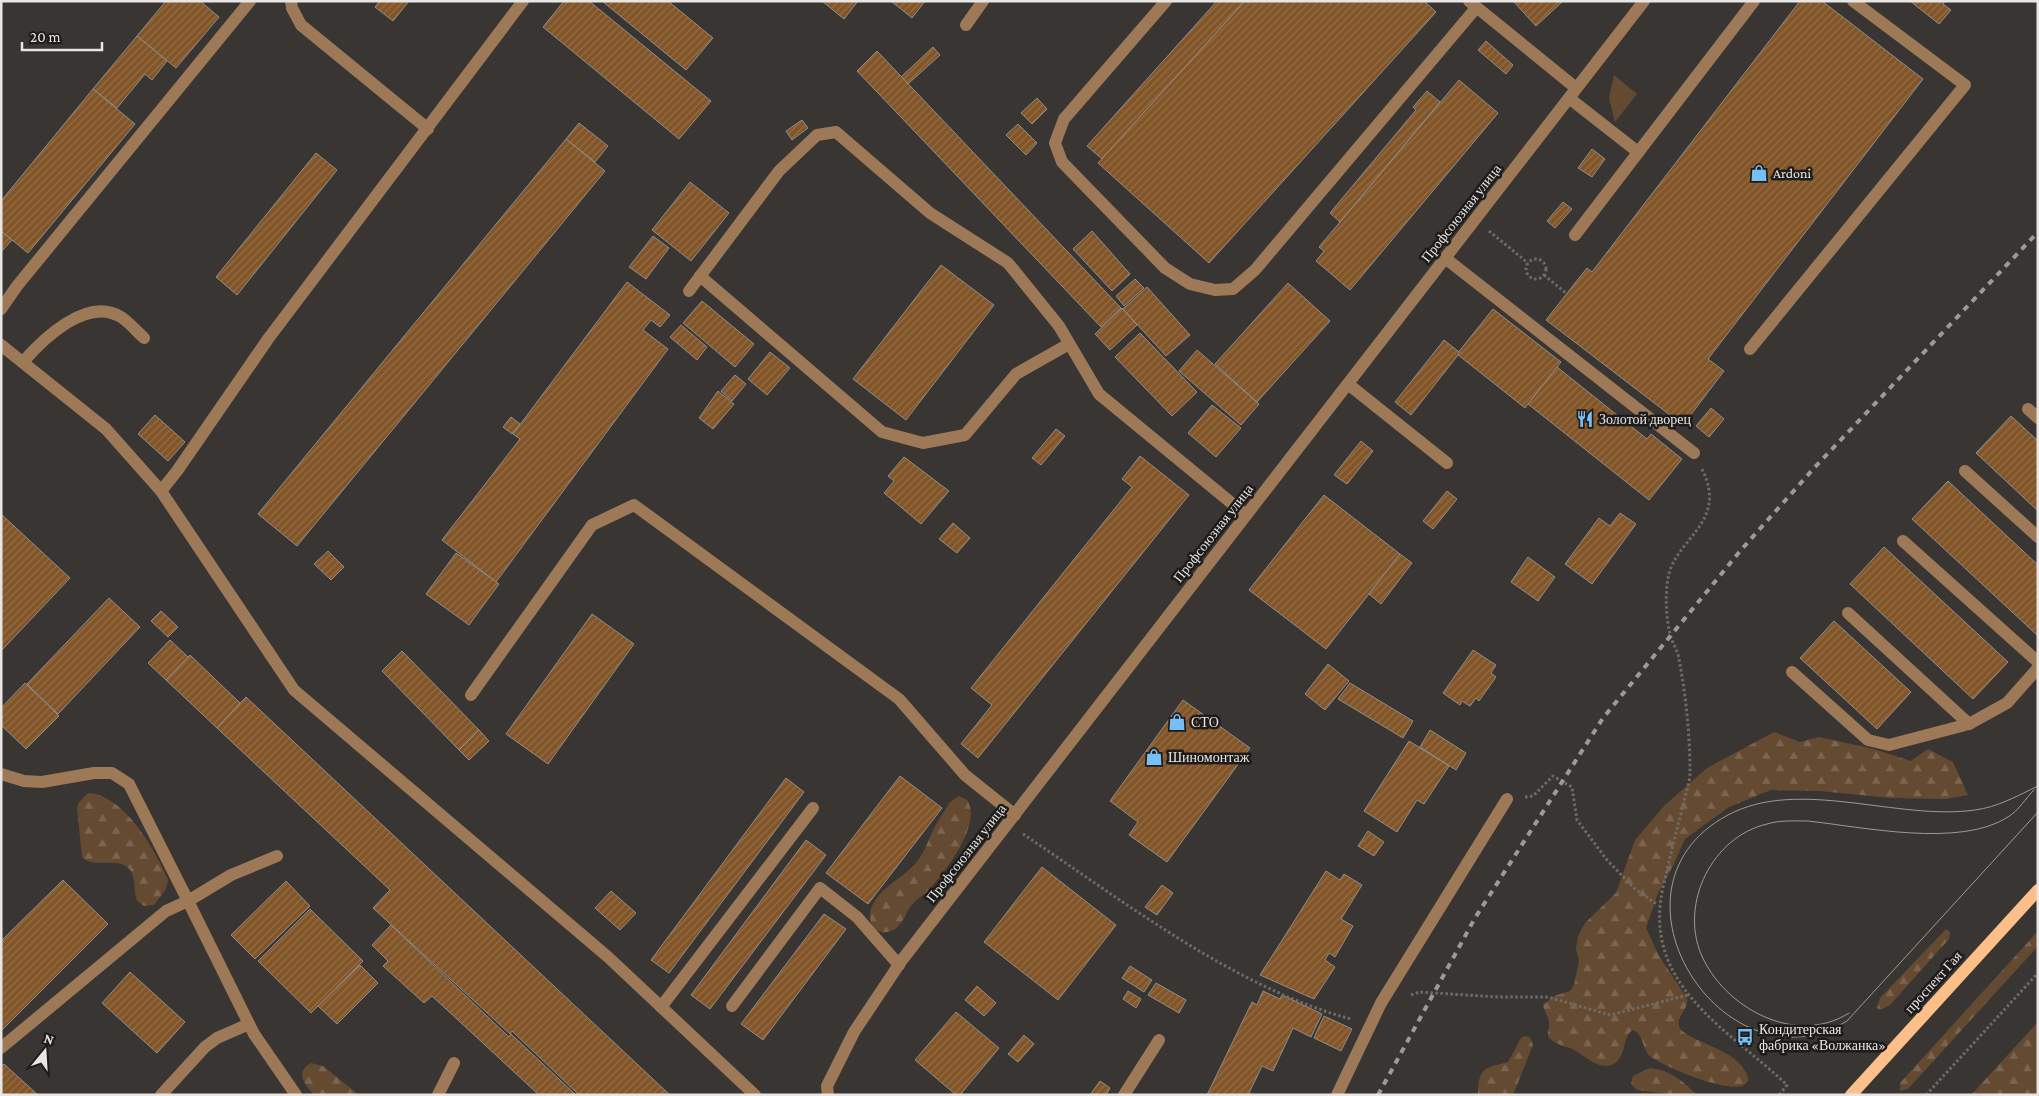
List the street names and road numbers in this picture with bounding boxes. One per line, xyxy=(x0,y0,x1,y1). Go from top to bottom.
street label: Профсоюзная улица xyxy=(1418,160,1505,265)
street label: Профсоюзная улица xyxy=(1170,480,1257,585)
street label: Профсоюзная улица xyxy=(923,800,1010,905)
street label: проспект Гая xyxy=(1901,947,1965,1016)

